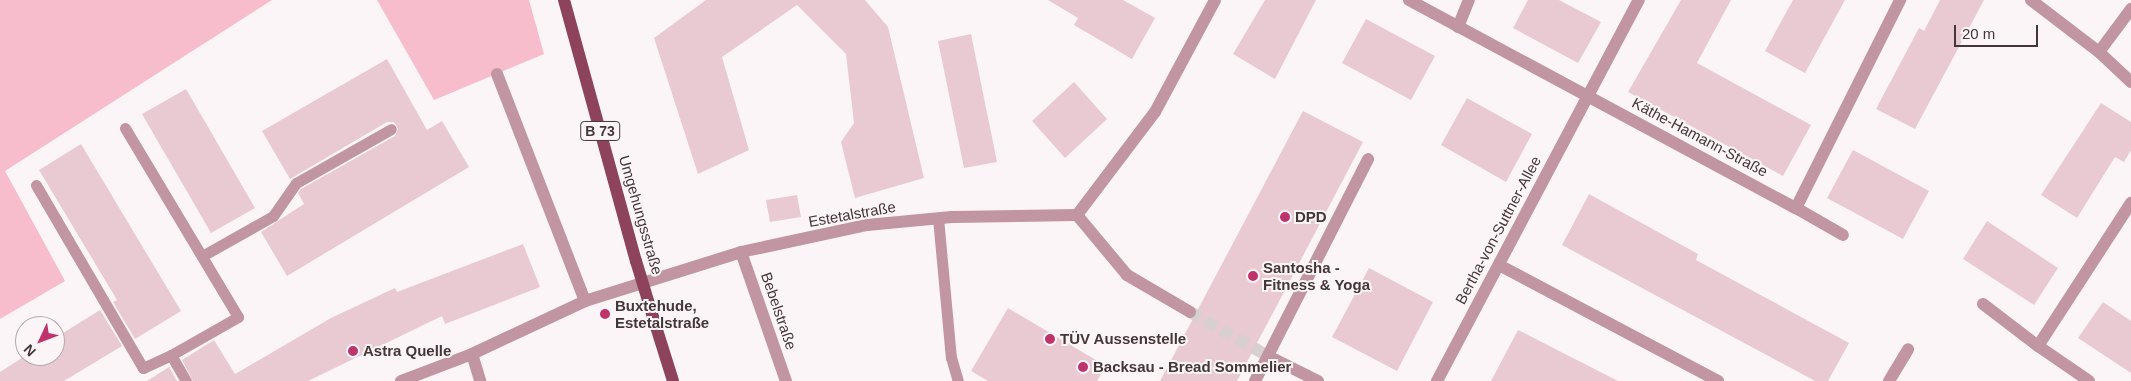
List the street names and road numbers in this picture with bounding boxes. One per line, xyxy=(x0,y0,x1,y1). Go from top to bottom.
street label: Käthe-Hamann-Straße xyxy=(1629,94,1771,180)
road number: B 73 xyxy=(580,120,620,142)
street label: Umgehungsstraße xyxy=(615,153,667,277)
street label: Bertha-von-Suttner-Allee xyxy=(1451,153,1545,307)
street label: Estetalstraße xyxy=(807,197,897,231)
street label: Bebelstraße xyxy=(757,270,801,352)

